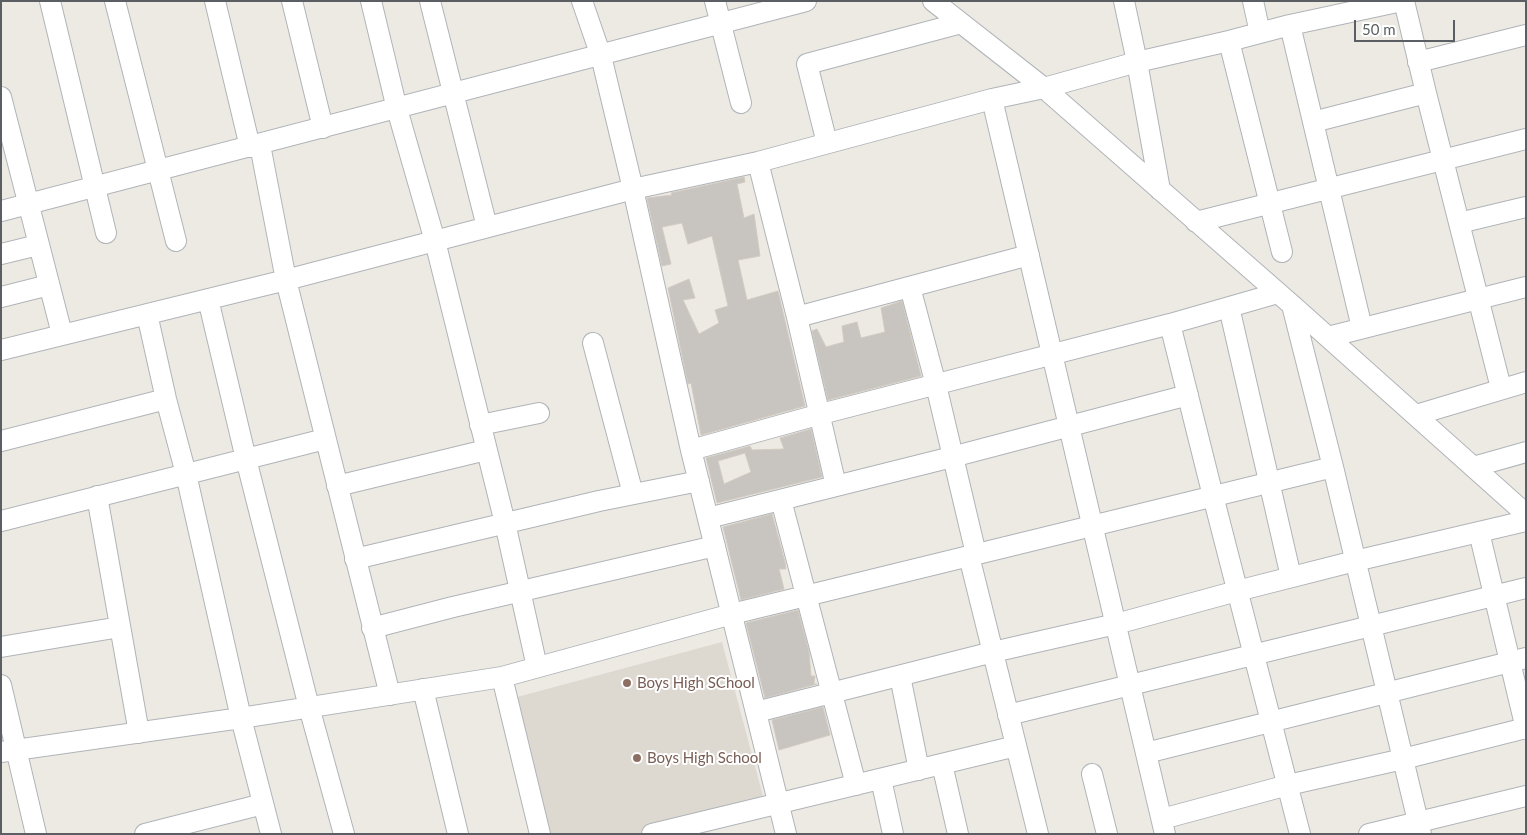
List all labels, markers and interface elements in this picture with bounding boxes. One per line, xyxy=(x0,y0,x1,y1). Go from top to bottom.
scale bar xyxy=(1357,10,1458,42)
text: 50 m xyxy=(1362,20,1396,38)
place label: Boys High SChool xyxy=(637,674,755,692)
marker: Boys High SChool xyxy=(621,677,633,689)
place label: Boys High School xyxy=(647,749,762,767)
marker: Boys High School xyxy=(631,752,643,764)

